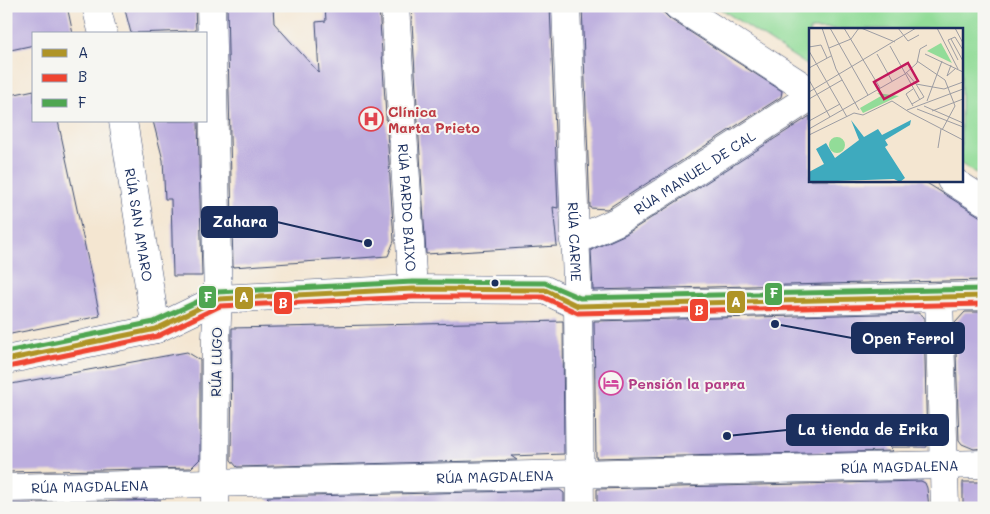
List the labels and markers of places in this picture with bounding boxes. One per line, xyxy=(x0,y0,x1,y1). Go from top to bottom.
place label: Clínica Marta Prieto xyxy=(388,102,480,137)
hospital icon: Clínica Marta Prieto xyxy=(358,106,384,132)
callout: Zahara xyxy=(202,207,277,237)
unlabelled marker xyxy=(490,278,500,288)
callout: Open Ferrol xyxy=(852,323,964,353)
hotel icon: Pensión la parra xyxy=(598,370,624,396)
place label: Pensión la parra xyxy=(628,374,746,393)
callout: La tienda de Erika xyxy=(787,415,948,445)

